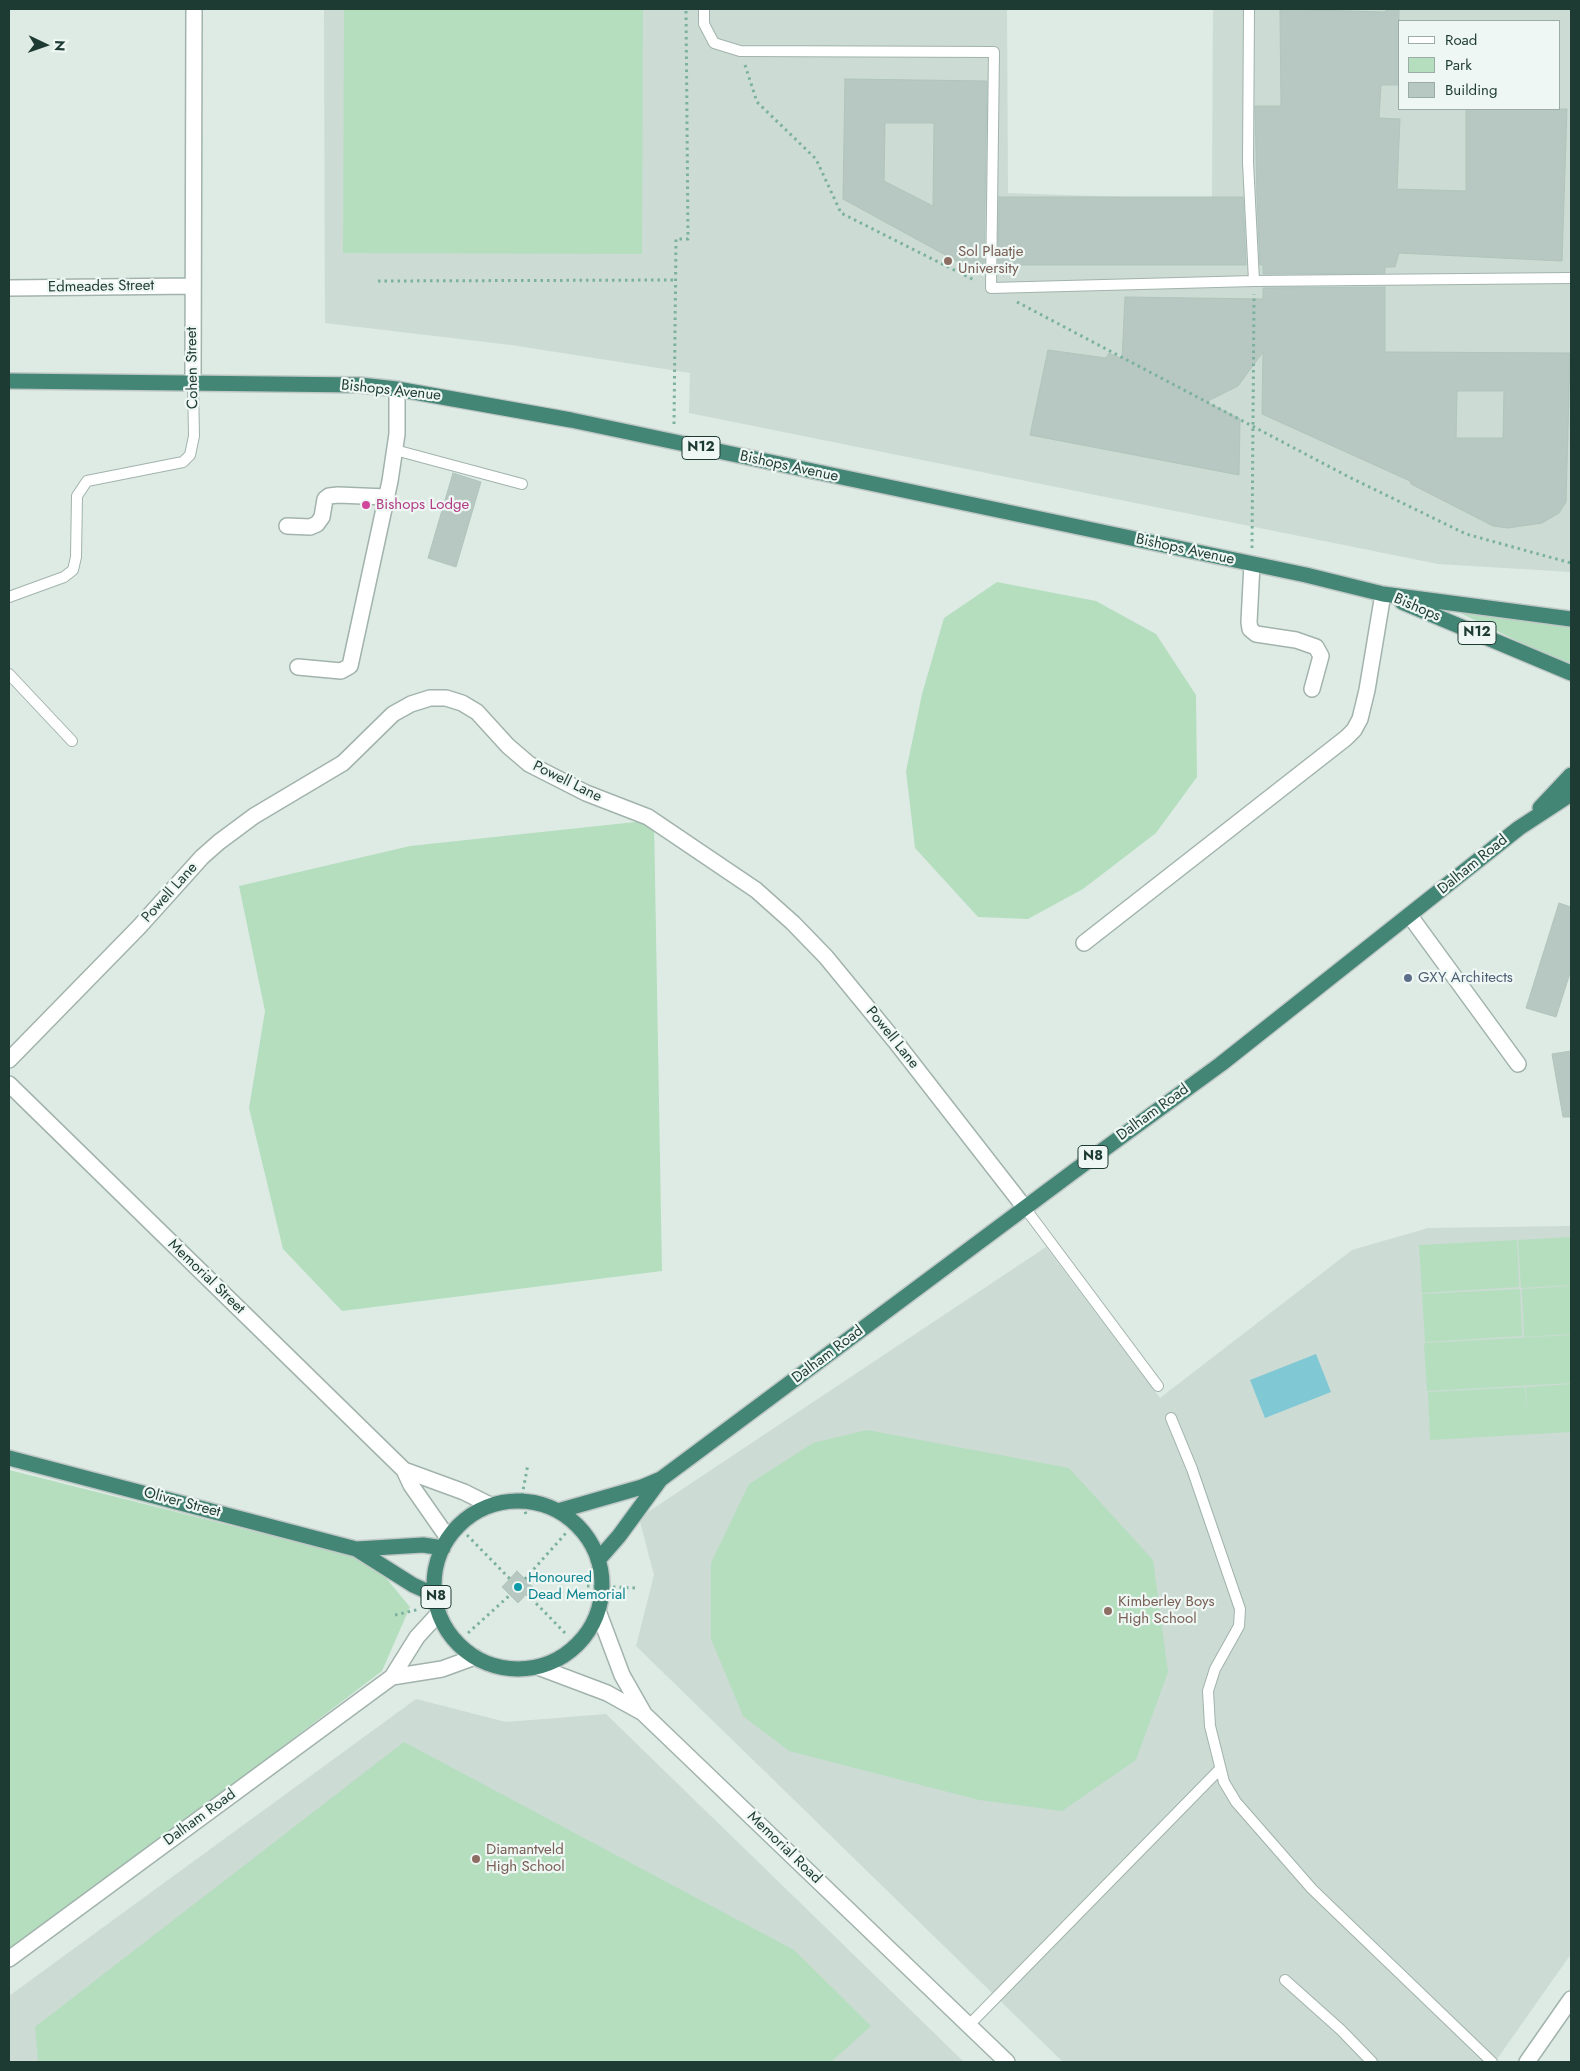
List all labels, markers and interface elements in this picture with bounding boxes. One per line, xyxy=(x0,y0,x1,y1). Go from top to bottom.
north arrow xyxy=(20,20,70,70)
legend xyxy=(1398,20,1560,110)
text: Road xyxy=(1445,29,1477,51)
text: N xyxy=(50,40,70,52)
text: Park xyxy=(1445,54,1472,76)
text: Building xyxy=(1445,79,1497,101)
place label: Sol Plaatje University xyxy=(958,243,1024,278)
marker: Sol Plaatje University xyxy=(942,255,954,267)
street label: Edmeades Street xyxy=(48,277,154,297)
street label: Cohen Street xyxy=(183,327,203,409)
street label: Bishops Avenue xyxy=(340,377,442,405)
road number: N12 xyxy=(682,436,720,459)
street label: Bishops Avenue xyxy=(738,448,840,486)
place label: Bishops Lodge xyxy=(376,496,469,514)
marker: Bishops Lodge xyxy=(360,499,372,511)
street label: Bishops Avenue xyxy=(1134,531,1236,569)
street label: Bishops xyxy=(1391,590,1443,626)
road number: N12 xyxy=(1458,622,1496,644)
street label: Powell Lane xyxy=(530,758,604,806)
street label: Dalham Road xyxy=(1434,831,1512,899)
street label: Powell Lane xyxy=(138,859,202,927)
place label: GXY Architects xyxy=(1418,969,1513,987)
marker: GXY Architects xyxy=(1402,972,1414,984)
street label: Powell Lane xyxy=(862,1003,922,1073)
street label: Dalham Road xyxy=(1114,1081,1192,1145)
road number: N8 xyxy=(1078,1146,1108,1168)
street label: Memorial Street xyxy=(164,1236,248,1318)
street label: Dalham Road xyxy=(789,1322,867,1388)
street label: Oliver Street xyxy=(142,1484,222,1522)
place label: Honoured Dead Memorial xyxy=(528,1569,626,1604)
marker: Honoured Dead Memorial xyxy=(512,1581,524,1593)
road number: N8 xyxy=(421,1585,451,1608)
place label: Kimberley Boys High School xyxy=(1118,1593,1215,1628)
marker: Kimberley Boys High School xyxy=(1102,1605,1114,1617)
street label: Dalham Road xyxy=(161,1786,239,1850)
street label: Memorial Road xyxy=(743,1808,825,1888)
place label: Diamantveld High School xyxy=(486,1841,565,1876)
marker: Diamantveld High School xyxy=(470,1853,482,1865)

